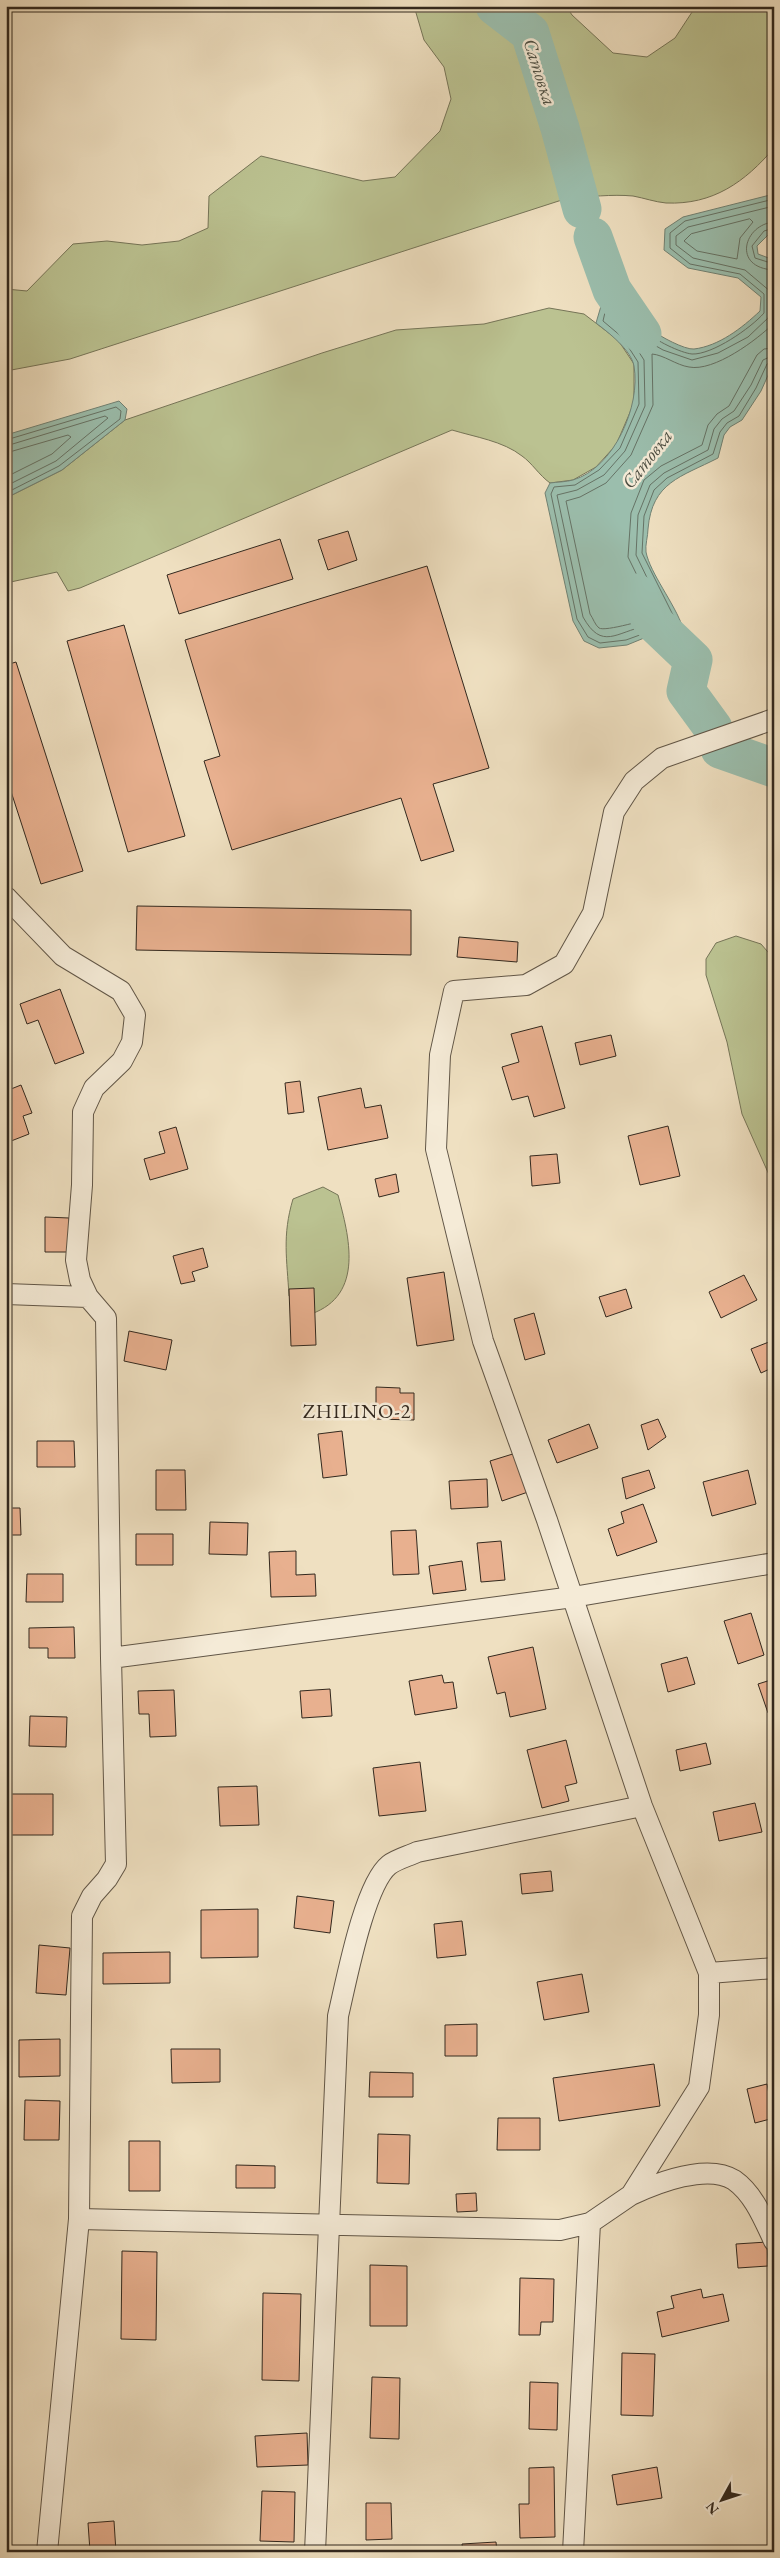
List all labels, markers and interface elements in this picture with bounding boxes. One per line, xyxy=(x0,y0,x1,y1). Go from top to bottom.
water label: Сатовка xyxy=(517,35,563,109)
water label: Сатовка xyxy=(616,424,678,494)
district label: ZHILINO-2 xyxy=(303,1398,411,1424)
north arrow xyxy=(698,2476,748,2526)
text: N xyxy=(701,2498,723,2518)

